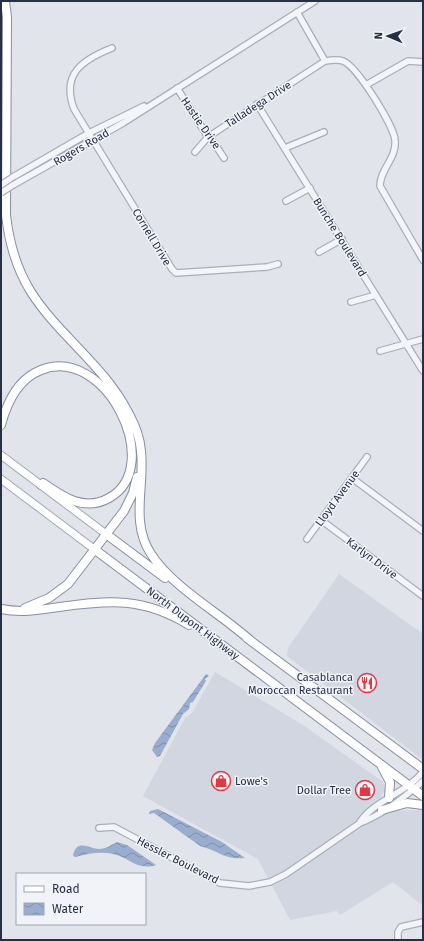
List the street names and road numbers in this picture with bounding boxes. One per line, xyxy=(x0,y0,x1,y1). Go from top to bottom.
street label: Talladega Drive xyxy=(223,78,294,131)
street label: Hastie Drive xyxy=(178,95,223,152)
street label: Rogers Road xyxy=(51,126,111,169)
street label: Bunche Boulevard xyxy=(310,195,369,279)
street label: Cornell Drive xyxy=(129,206,174,268)
street label: Lloyd Avenue xyxy=(313,468,362,529)
street label: Karlyn Drive xyxy=(344,535,400,582)
street label: North Dupont Highway xyxy=(144,584,242,663)
street label: Hessler Boulevard xyxy=(135,834,221,887)

